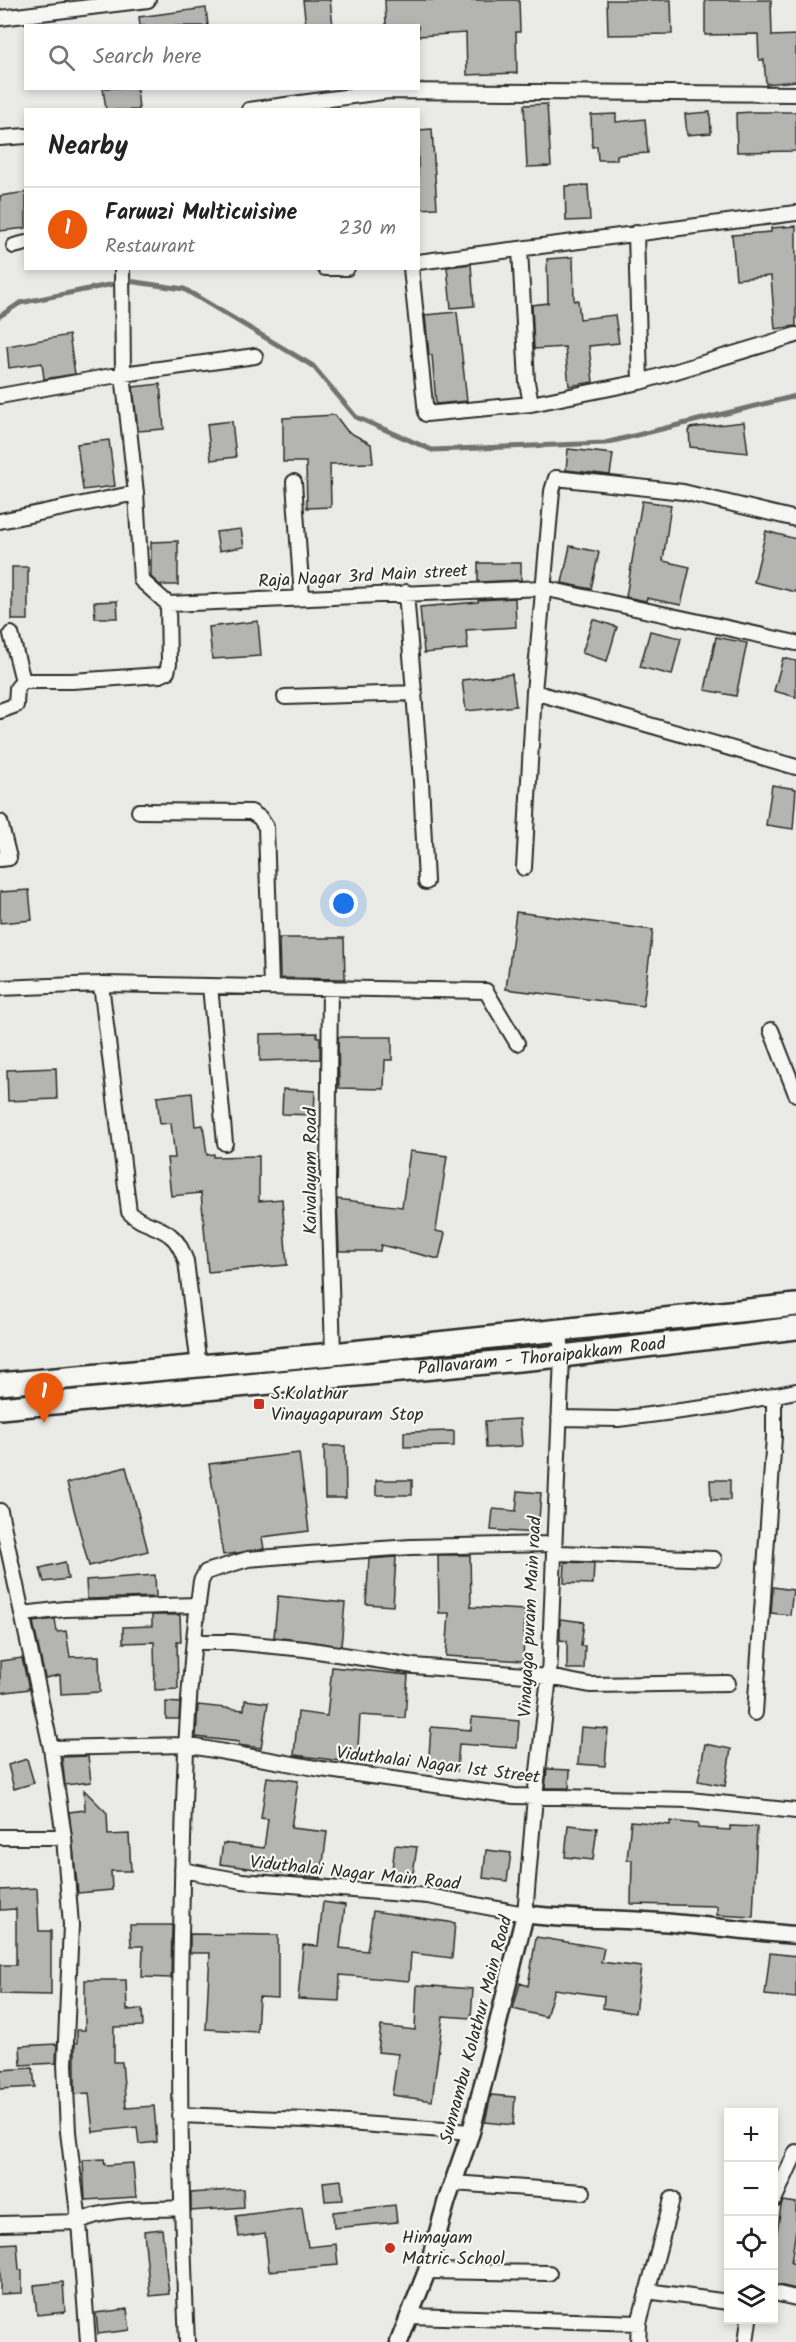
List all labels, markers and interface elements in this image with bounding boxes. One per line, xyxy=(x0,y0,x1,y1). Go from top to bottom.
search box xyxy=(24,24,420,90)
text: Search here xyxy=(93,40,201,75)
icon: search xyxy=(45,41,78,74)
text: Nearby xyxy=(48,126,128,168)
text: Faruuzi Multicuisine xyxy=(105,196,297,231)
text: 1 xyxy=(64,213,71,245)
text: 230 m xyxy=(339,213,396,245)
text: Restaurant xyxy=(105,231,195,263)
street label: Raja Nagar 3rd Main street xyxy=(257,557,470,597)
your location xyxy=(329,889,358,918)
street label: Kaivalayam Road xyxy=(297,1107,326,1234)
street label: Pallavaram - Thoraipakkam Road xyxy=(416,1329,668,1384)
pin: 1 xyxy=(24,1374,63,1423)
place label: S.Kolathur Vinayagapuram Stop xyxy=(271,1380,424,1430)
marker: S.Kolathur Vinayagapuram Stop xyxy=(252,1397,266,1411)
street label: Vinayaga puram Main road xyxy=(511,1515,551,1718)
street label: Viduthalai Nagar 1st Street xyxy=(335,1739,542,1793)
street label: Viduthalai Nagar Main Road xyxy=(248,1849,463,1900)
street label: Sunnambu Kolathur Main Road xyxy=(433,1912,522,2147)
map controls xyxy=(724,2108,778,2324)
button: + xyxy=(724,2108,778,2162)
button: − xyxy=(724,2162,778,2216)
button: locate xyxy=(724,2216,778,2270)
place label: Himayam Matric School xyxy=(402,2224,506,2274)
marker: Himayam Matric School xyxy=(383,2241,397,2255)
button: layers xyxy=(724,2270,778,2324)

